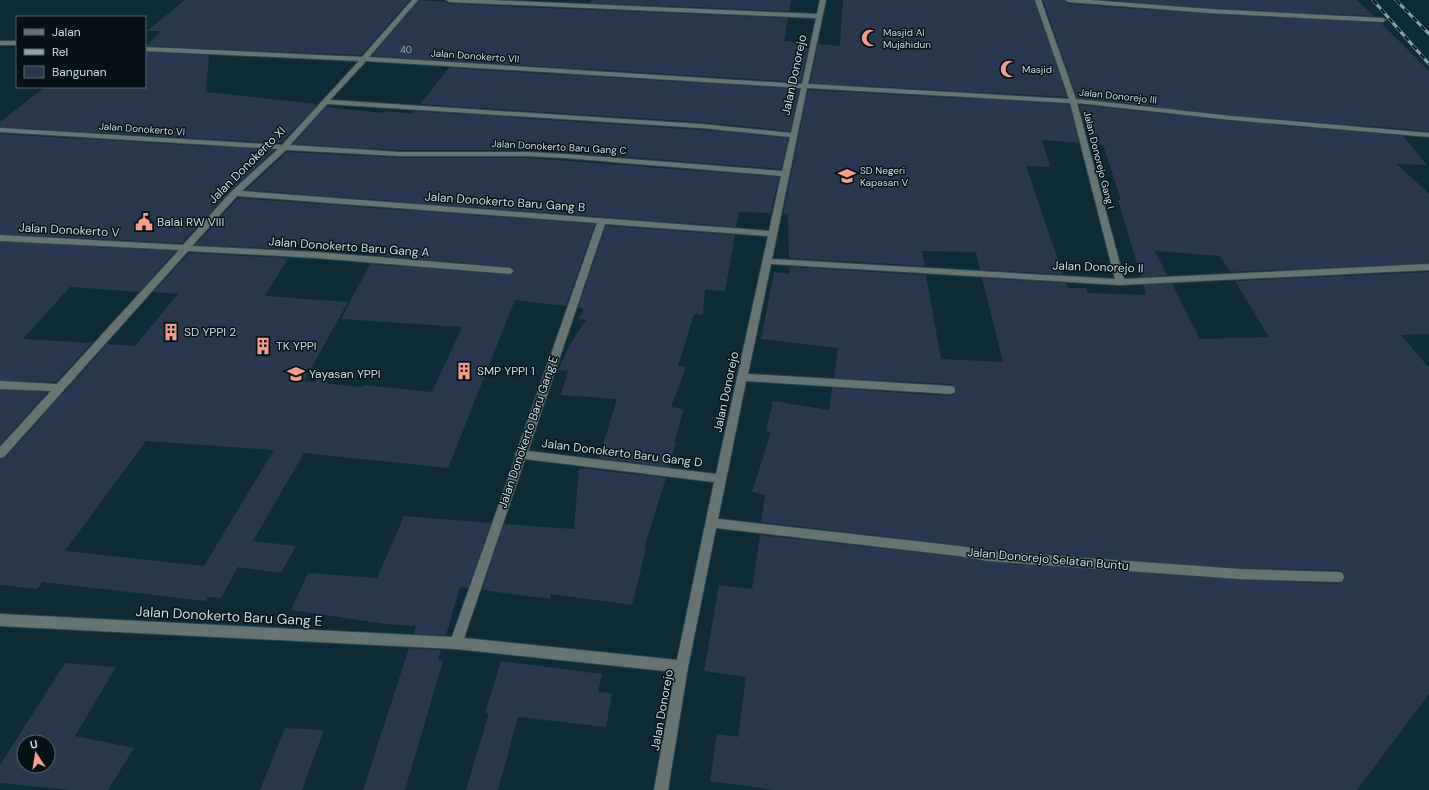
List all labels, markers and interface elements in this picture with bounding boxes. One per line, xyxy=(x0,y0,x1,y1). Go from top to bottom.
legend xyxy=(16,16,146,88)
text: Jalan xyxy=(52,24,81,40)
place label: Masjid Al Mujahidun xyxy=(883,26,931,51)
mosque icon: Masjid Al Mujahidun xyxy=(860,28,880,48)
street label: Jalan Donorejo xyxy=(778,33,810,117)
text: Rel xyxy=(52,44,68,60)
house number: 40 xyxy=(400,44,412,56)
street label: Jalan Donokerto VII xyxy=(430,46,520,66)
mosque icon: Masjid xyxy=(999,59,1019,79)
place label: Masjid xyxy=(1022,63,1052,76)
text: Bangunan xyxy=(52,64,107,80)
street label: Jalan Donorejo III xyxy=(1078,85,1158,107)
street label: Jalan Donorejo Gang I xyxy=(1081,110,1117,210)
street label: Jalan Donokerto VI xyxy=(98,119,186,139)
street label: Jalan Donokerto XI xyxy=(205,123,289,207)
street label: Jalan Donokerto Baru Gang C xyxy=(491,137,627,157)
place label: SD Negeri Kapasan V xyxy=(860,164,909,189)
school or university icon: SD Negeri Kapasan V xyxy=(837,166,857,186)
street label: Jalan Donokerto Baru Gang B xyxy=(424,188,586,216)
public building icon: Balai RW VIII xyxy=(134,212,154,232)
place label: Balai RW VIII xyxy=(157,214,224,230)
street label: Jalan Donokerto V xyxy=(18,219,120,241)
street label: Jalan Donokerto Baru Gang A xyxy=(268,233,430,261)
street label: Jalan Donorejo II xyxy=(1052,257,1144,277)
building icon: SD YPPI 2 xyxy=(161,322,181,342)
place label: SD YPPI 2 xyxy=(184,324,236,340)
building icon: TK YPPI xyxy=(253,336,273,356)
place label: TK YPPI xyxy=(276,338,317,354)
street label: Jalan Donorejo xyxy=(710,350,742,434)
street label: Jalan Donokerto Baru Gang E xyxy=(494,353,562,510)
building icon: SMP YPPI 1 xyxy=(454,361,474,381)
place label: SMP YPPI 1 xyxy=(477,363,535,379)
school or university icon: Yayasan YPPI xyxy=(286,364,306,384)
place label: Yayasan YPPI xyxy=(309,366,381,382)
street label: Jalan Donokerto Baru Gang D xyxy=(541,435,703,471)
street label: Jalan Donorejo Selatan Buntu xyxy=(967,544,1130,574)
street label: Jalan Donokerto Baru Gang E xyxy=(135,602,323,630)
street label: Jalan Donorejo xyxy=(647,668,677,752)
north arrow xyxy=(16,734,56,774)
text: U xyxy=(29,737,39,752)

